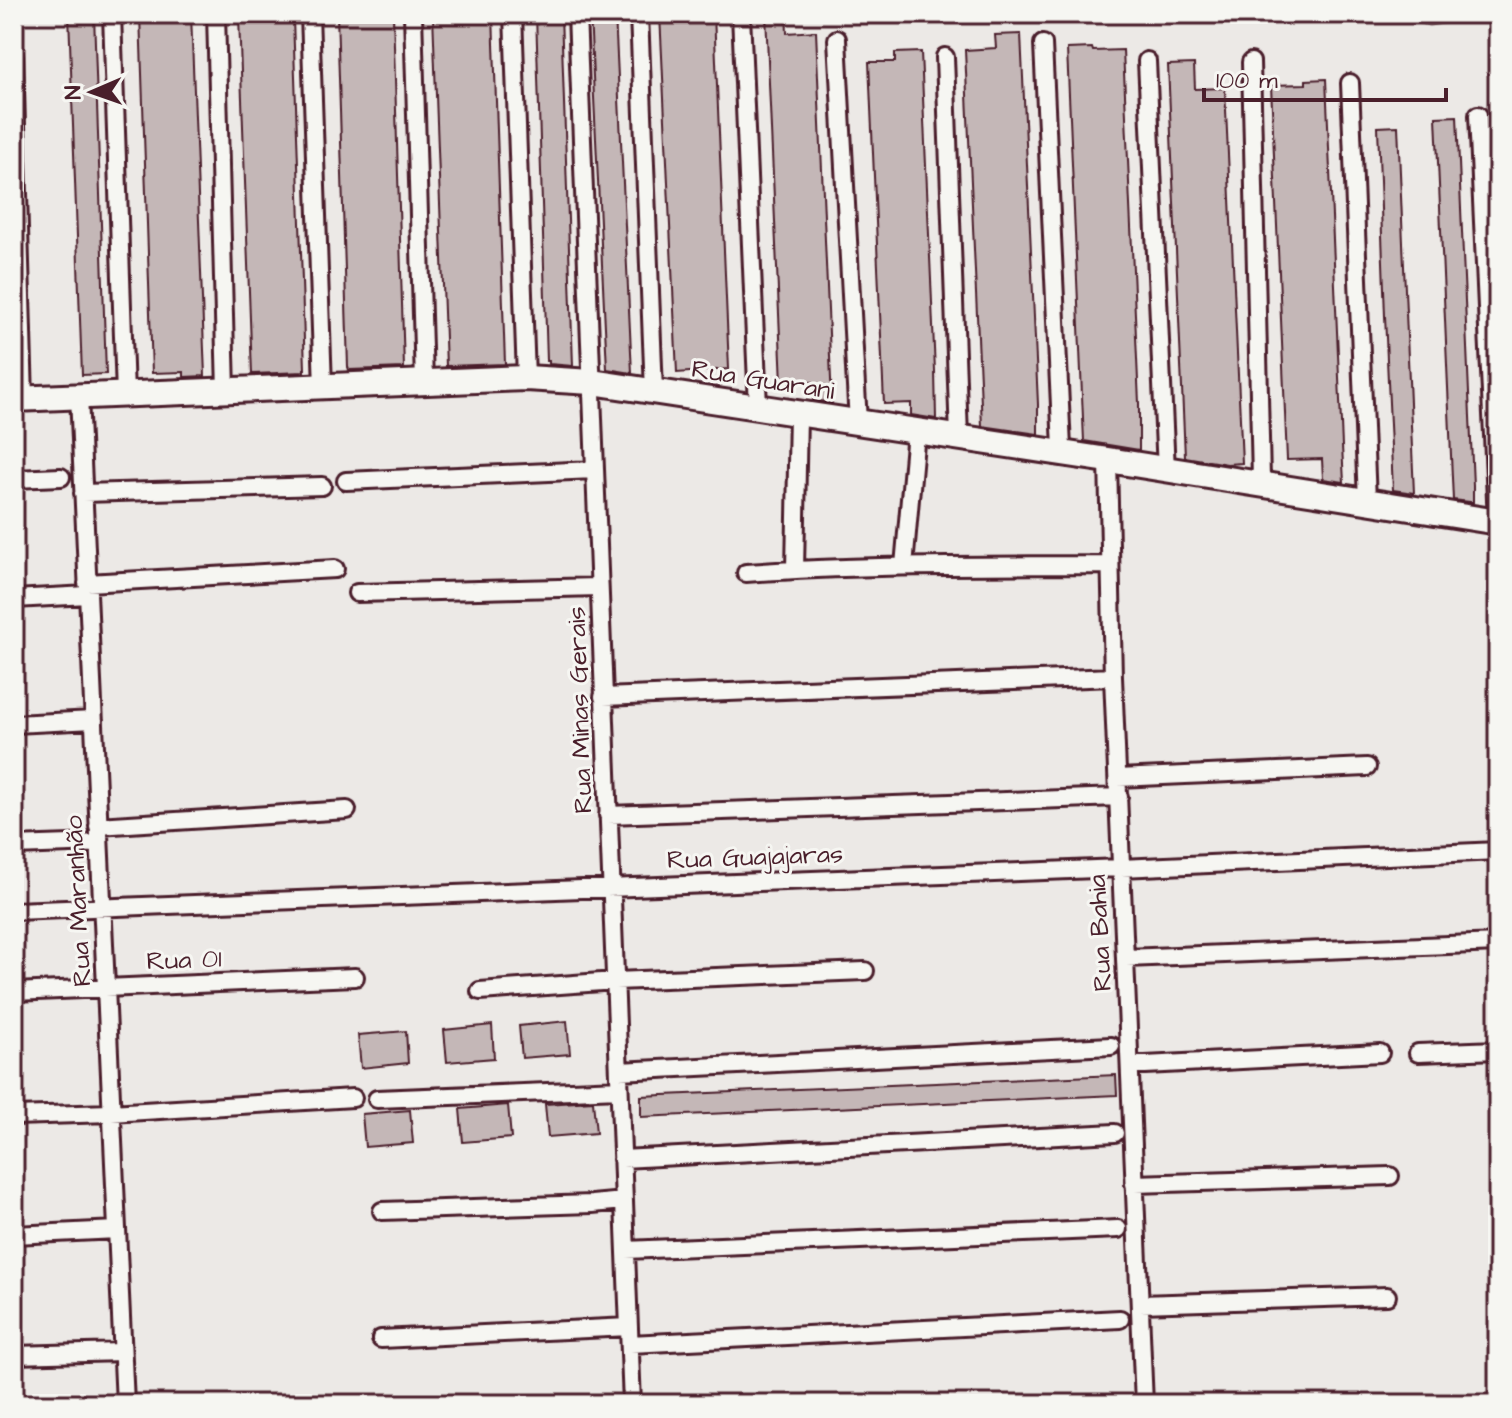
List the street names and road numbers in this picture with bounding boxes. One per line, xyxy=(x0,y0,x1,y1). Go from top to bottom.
street label: Rua Guarani xyxy=(689,351,837,409)
street label: Rua Minas Gerais xyxy=(558,606,602,814)
street label: Rua Maranhão xyxy=(56,814,100,988)
street label: Rua Guajajaras xyxy=(666,836,844,878)
street label: Rua Bahia xyxy=(1079,874,1121,992)
street label: Rua 01 xyxy=(146,941,222,979)

